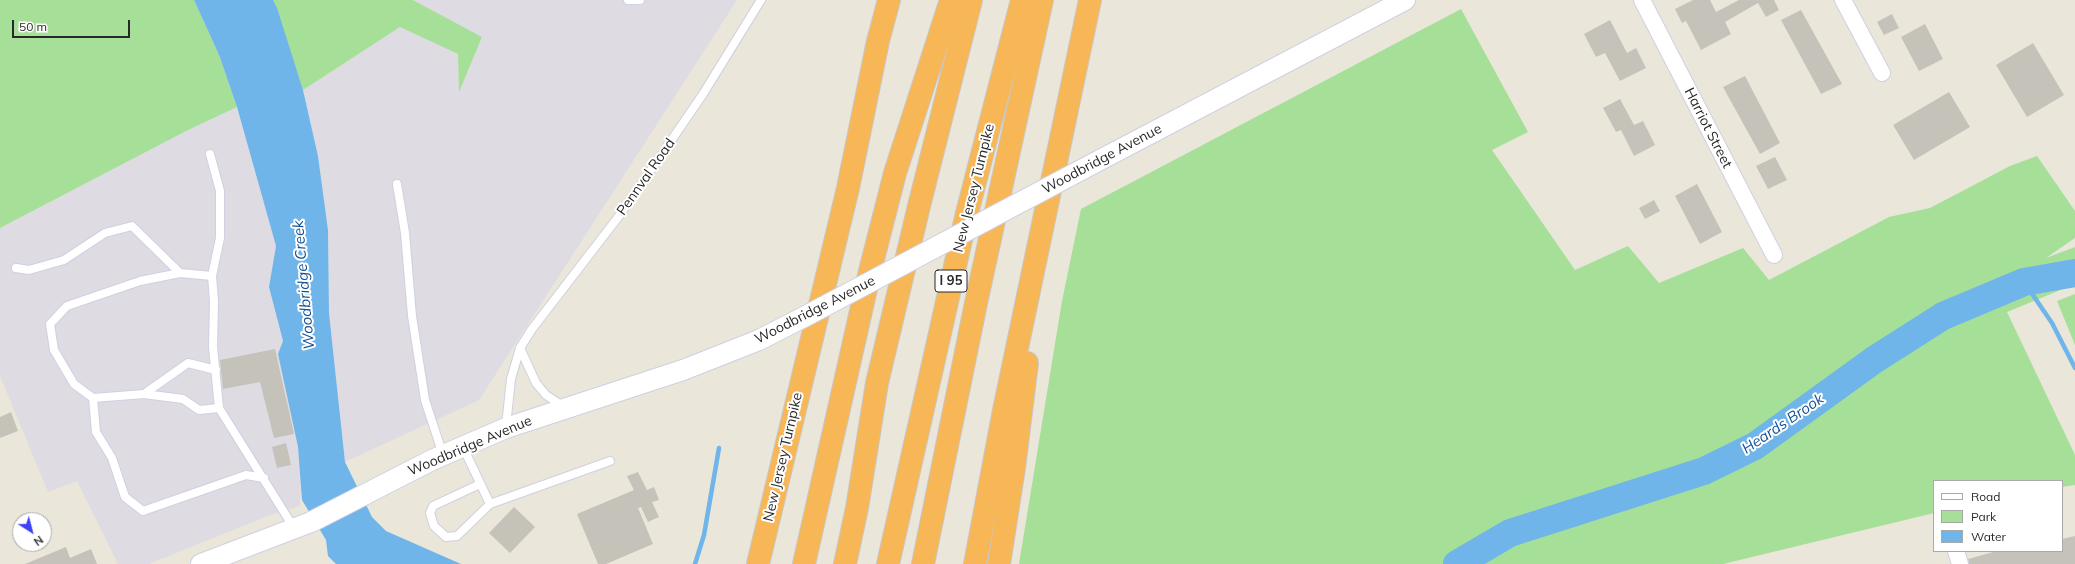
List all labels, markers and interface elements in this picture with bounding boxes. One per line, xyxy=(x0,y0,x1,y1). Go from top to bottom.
scale bar xyxy=(14,12,132,38)
text: 50 m xyxy=(19,19,47,34)
street label: Harriot Street xyxy=(1681,85,1735,171)
street label: Woodbridge Avenue xyxy=(1039,120,1165,198)
street label: New Jersey Turnpike xyxy=(950,122,998,254)
street label: Pennval Road xyxy=(613,135,679,219)
water label: Woodbridge Creek xyxy=(289,220,319,350)
road number: I 95 xyxy=(935,270,967,292)
street label: Woodbridge Avenue xyxy=(752,272,878,348)
water label: Heards Brook xyxy=(1739,390,1827,458)
street label: New Jersey Turnpike xyxy=(760,391,806,523)
street label: Woodbridge Avenue xyxy=(406,412,534,480)
legend xyxy=(1933,480,2063,552)
text: Road xyxy=(1971,489,2000,504)
text: Park xyxy=(1971,509,1996,524)
north arrow xyxy=(12,512,52,552)
text: Water xyxy=(1971,529,2006,544)
text: N xyxy=(31,533,46,549)

